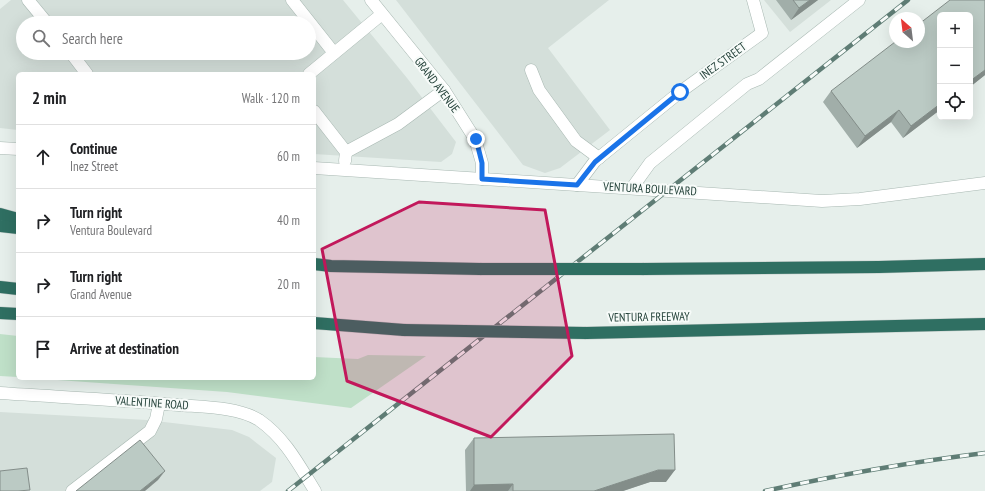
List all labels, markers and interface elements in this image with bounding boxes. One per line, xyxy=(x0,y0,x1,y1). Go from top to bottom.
north arrow xyxy=(889,12,925,48)
map controls xyxy=(937,12,973,120)
button: + xyxy=(937,12,973,48)
search box xyxy=(16,16,316,60)
icon: search xyxy=(30,27,52,49)
text: Search here xyxy=(62,29,123,48)
street label: INEZ STREET xyxy=(697,38,749,82)
button: − xyxy=(937,48,973,84)
street label: GRAND AVENUE xyxy=(412,54,463,115)
route start xyxy=(671,83,689,101)
button: locate xyxy=(937,84,973,120)
text: 2 min xyxy=(32,87,66,109)
text: Walk · 120 m xyxy=(242,90,300,107)
route end xyxy=(467,130,485,148)
text: Continue xyxy=(70,139,117,158)
icon: ahead xyxy=(32,146,54,168)
text: 60 m xyxy=(277,148,300,165)
text: Inez Street xyxy=(70,158,118,175)
street label: VENTURA BOULEVARD xyxy=(602,179,697,198)
text: Turn right xyxy=(70,203,122,222)
icon: right xyxy=(32,210,54,232)
text: 40 m xyxy=(277,212,300,229)
text: Ventura Boulevard xyxy=(70,222,152,239)
text: Turn right xyxy=(70,267,122,286)
icon: right xyxy=(32,274,54,296)
text: 20 m xyxy=(277,276,300,293)
text: Grand Avenue xyxy=(70,286,132,303)
street label: VENTURA FREEWAY xyxy=(607,308,690,325)
icon: arrive xyxy=(32,338,54,360)
text: Arrive at destination xyxy=(70,339,179,358)
street label: VALENTINE ROAD xyxy=(114,392,189,413)

